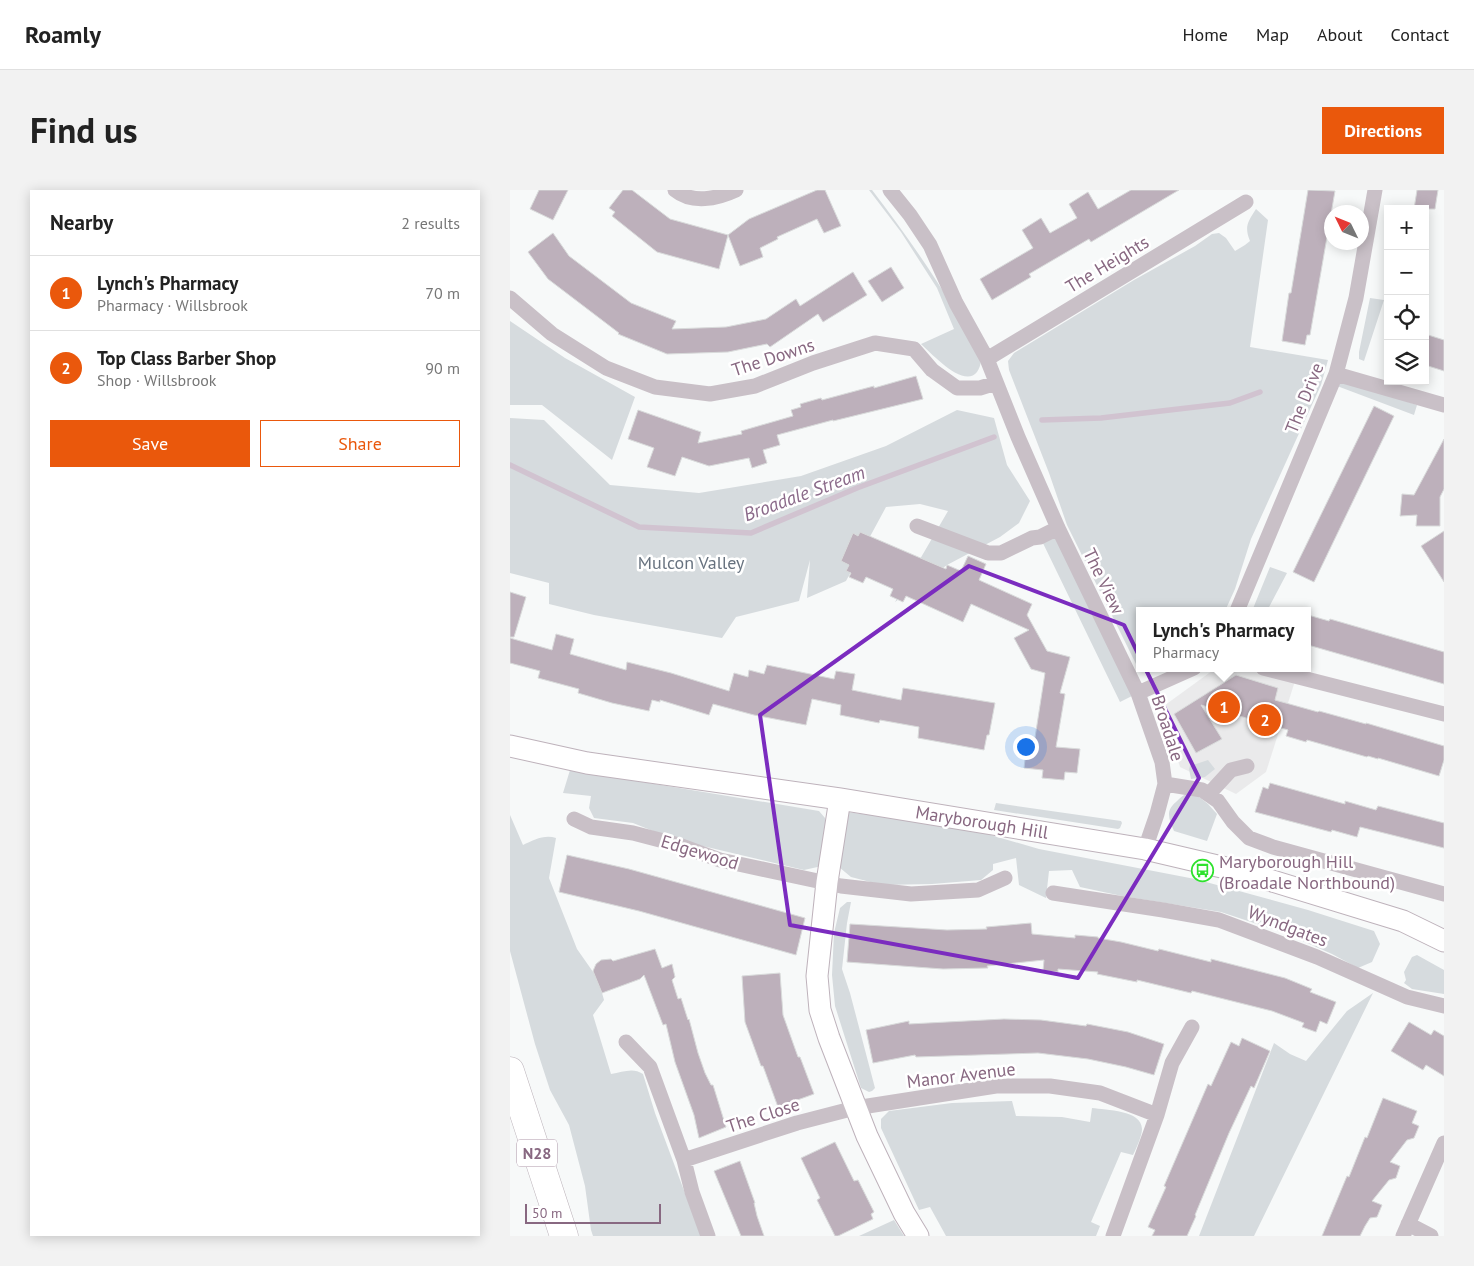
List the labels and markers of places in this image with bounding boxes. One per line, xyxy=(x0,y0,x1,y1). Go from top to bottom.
pin: 1 xyxy=(1208,688,1240,726)
pin: 2 xyxy=(1249,701,1281,739)
place label: Maryborough Hill (Broadale Northbound) xyxy=(1219,850,1395,894)
bus stop icon: Maryborough Hill (Broadale Northbound) xyxy=(1191,859,1215,883)

